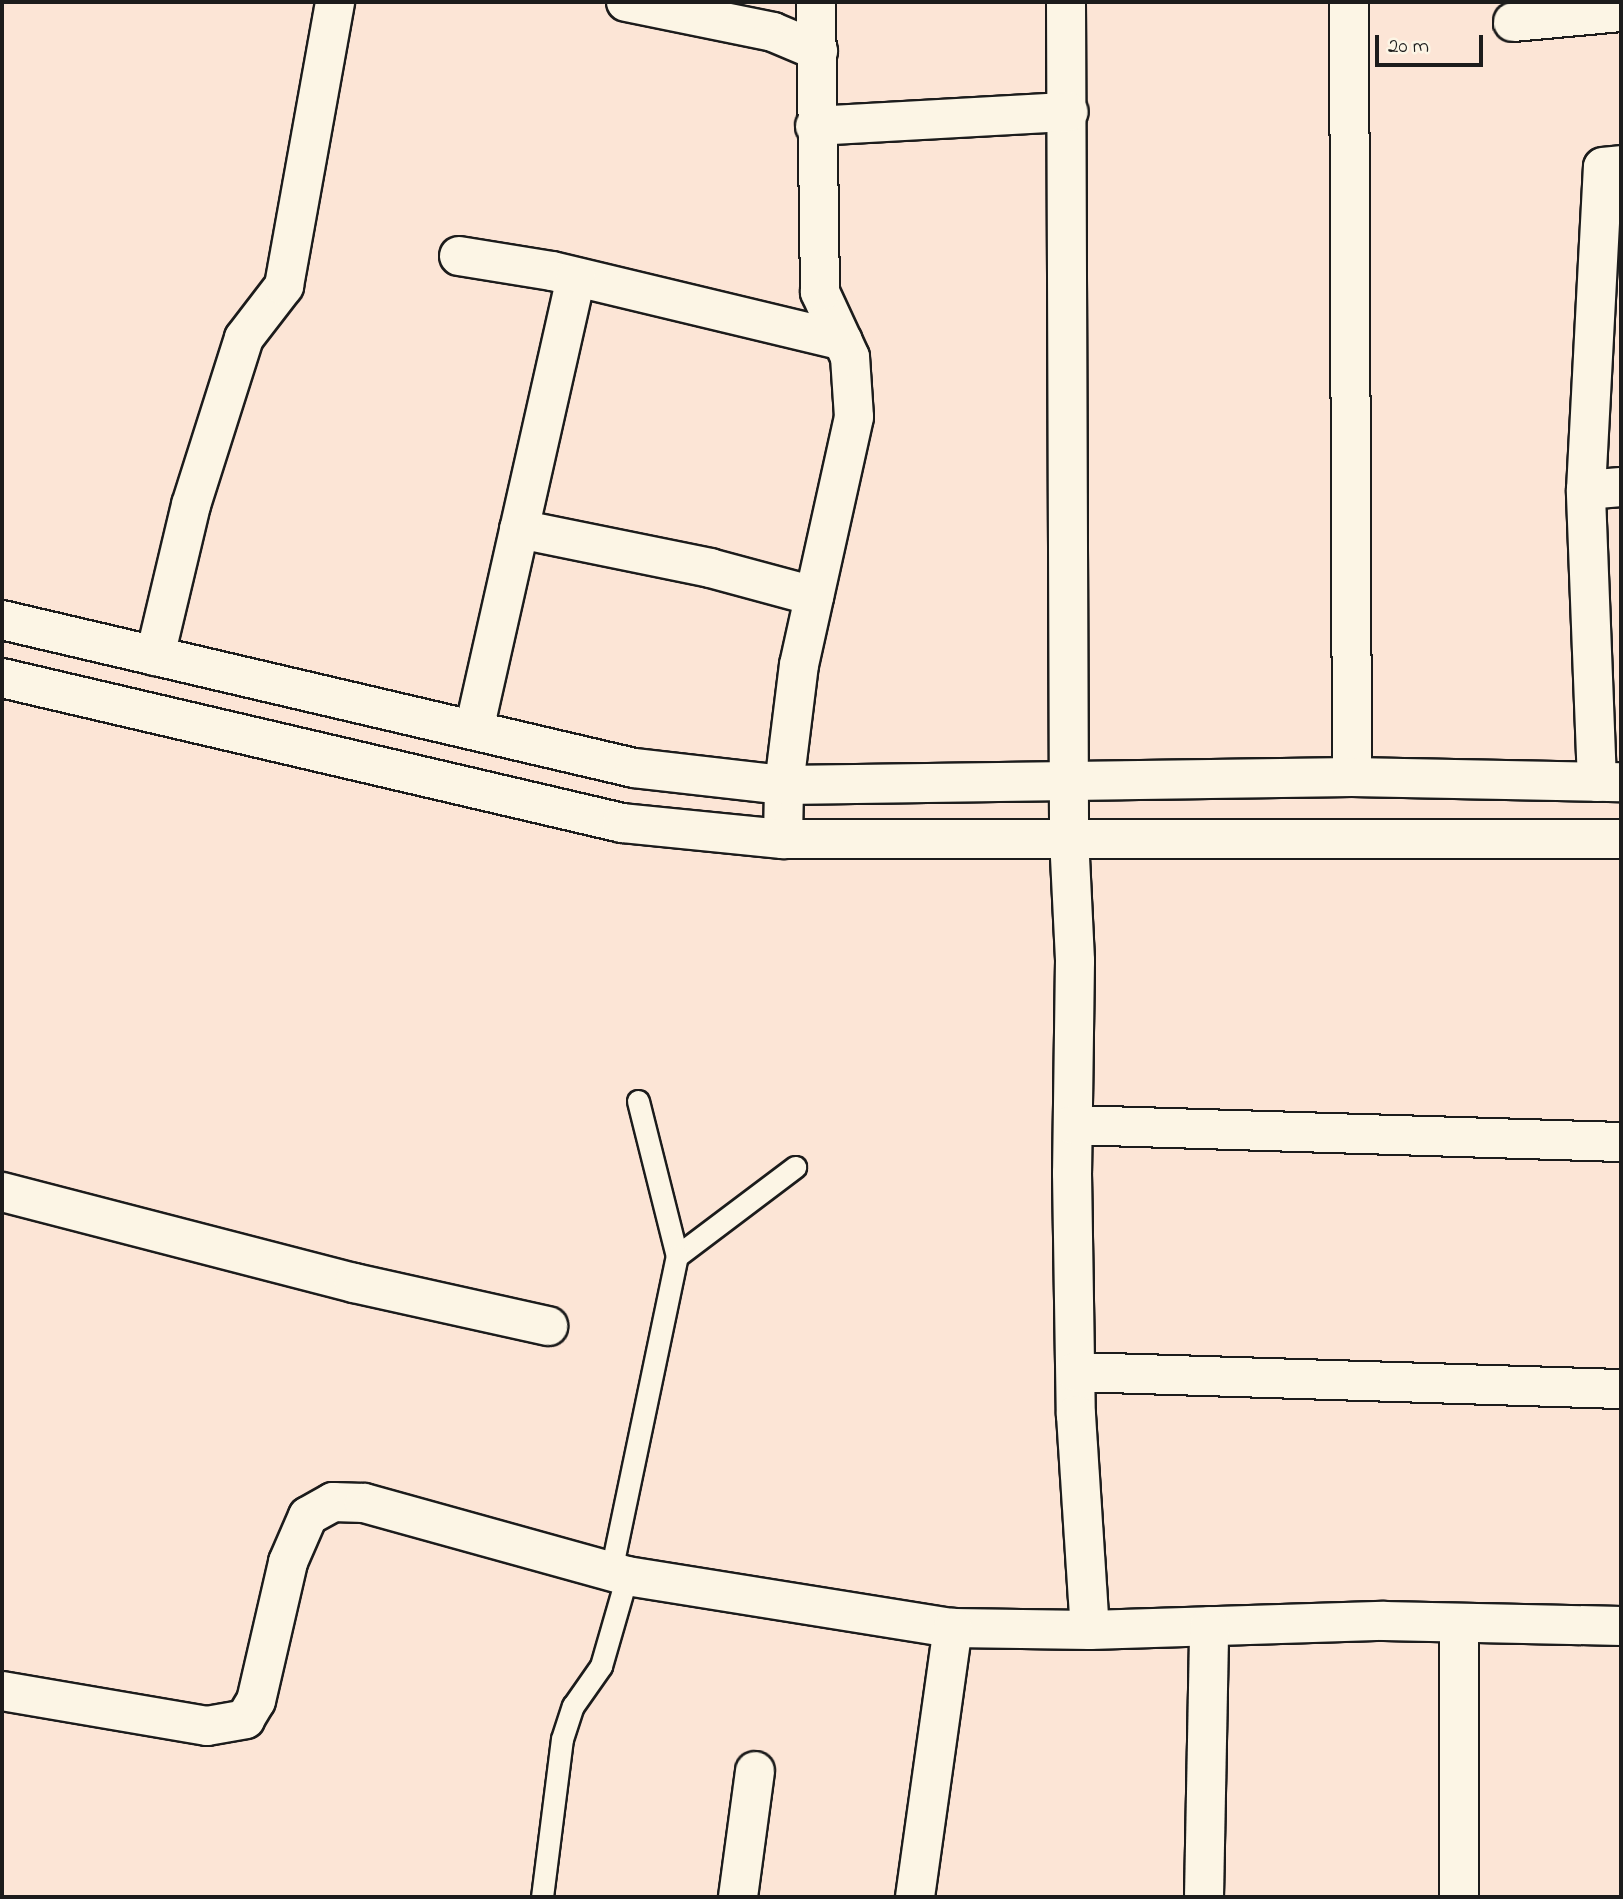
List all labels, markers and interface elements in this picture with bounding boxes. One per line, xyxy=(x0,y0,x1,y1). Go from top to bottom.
scale bar xyxy=(1378,21,1486,65)
text: 20 m xyxy=(1388,32,1429,62)

